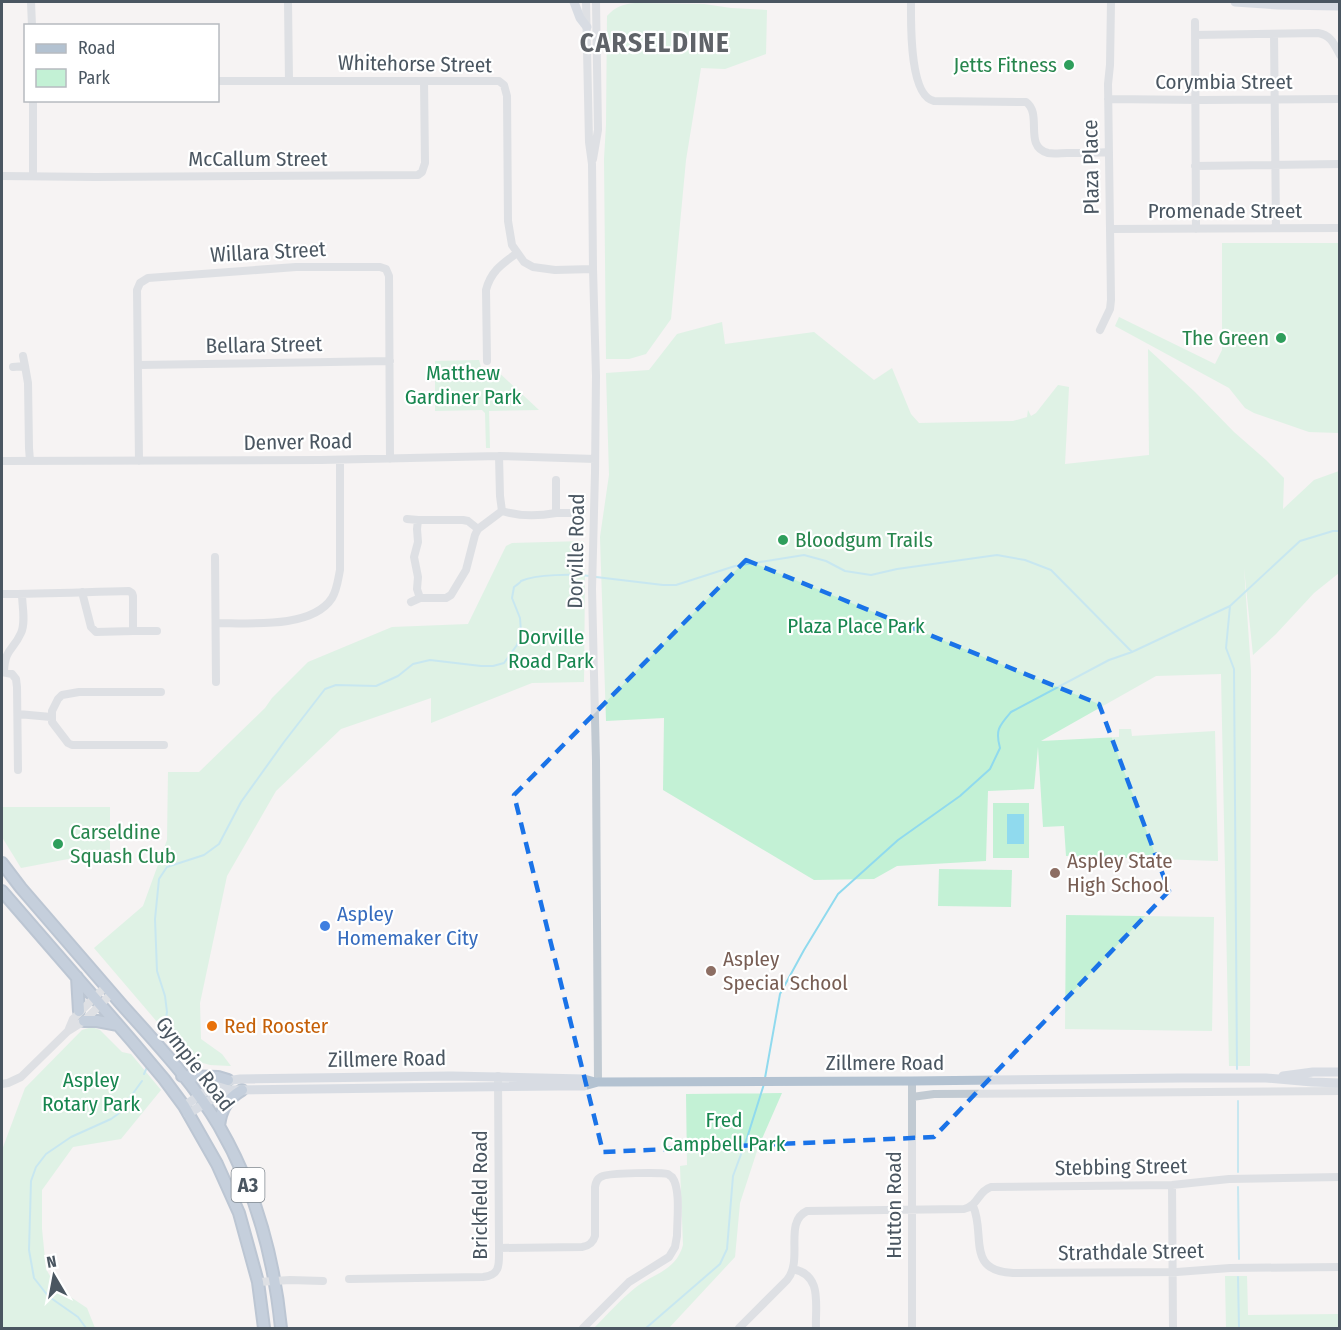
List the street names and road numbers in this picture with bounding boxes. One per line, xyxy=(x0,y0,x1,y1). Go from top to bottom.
street label: Whitehorse Street xyxy=(338,50,492,78)
street label: Corymbia Street xyxy=(1155,69,1293,95)
street label: Plaza Place xyxy=(1077,119,1105,215)
street label: McCallum Street xyxy=(188,146,328,172)
street label: Promenade Street xyxy=(1148,198,1302,224)
street label: Willara Street xyxy=(209,236,327,268)
street label: Bellara Street xyxy=(205,331,323,359)
street label: Denver Road xyxy=(243,428,353,456)
street label: Dorville Road xyxy=(562,493,590,609)
street label: Gympie Road xyxy=(150,1012,240,1116)
street label: Zillmere Road xyxy=(328,1045,446,1073)
street label: Zillmere Road xyxy=(826,1050,944,1076)
street label: Brickfield Road xyxy=(467,1130,493,1260)
street label: Hutton Road xyxy=(881,1151,907,1259)
street label: Stebbing Street xyxy=(1055,1153,1188,1181)
road number: A3 xyxy=(232,1168,264,1202)
street label: Strathdale Street xyxy=(1058,1238,1204,1266)

